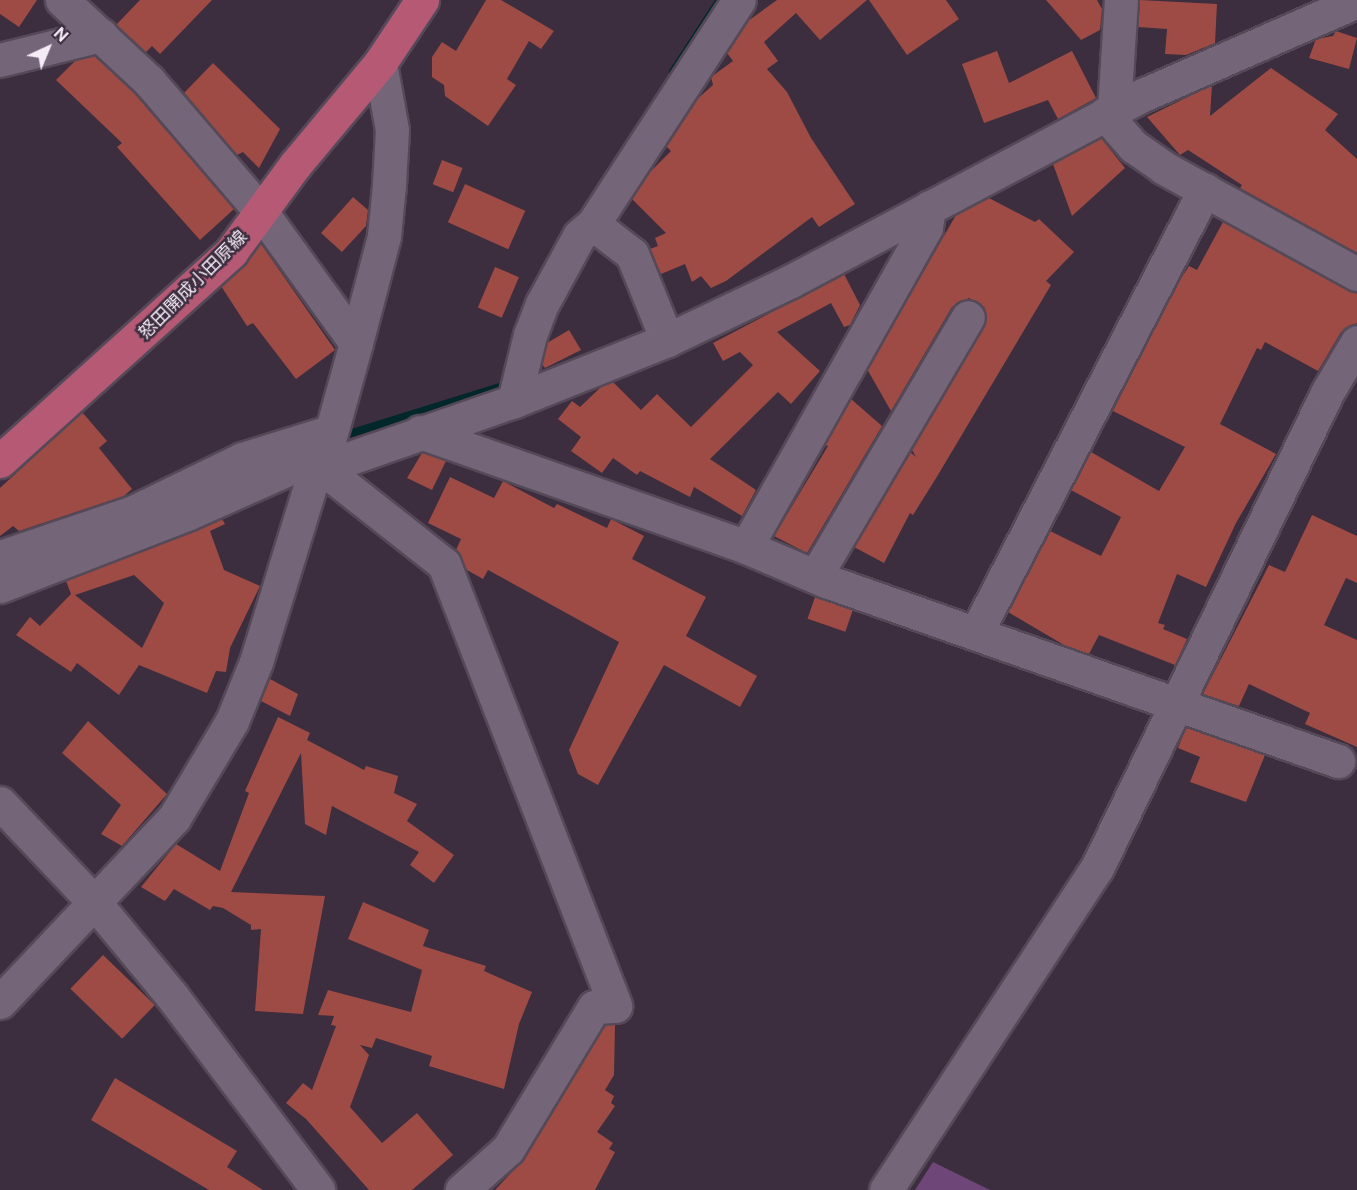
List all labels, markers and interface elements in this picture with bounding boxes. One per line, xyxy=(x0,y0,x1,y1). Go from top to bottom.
north arrow xyxy=(18,18,78,78)
text: N xyxy=(50,24,72,46)
street label: 怒田開成小田原線 xyxy=(134,226,252,344)

